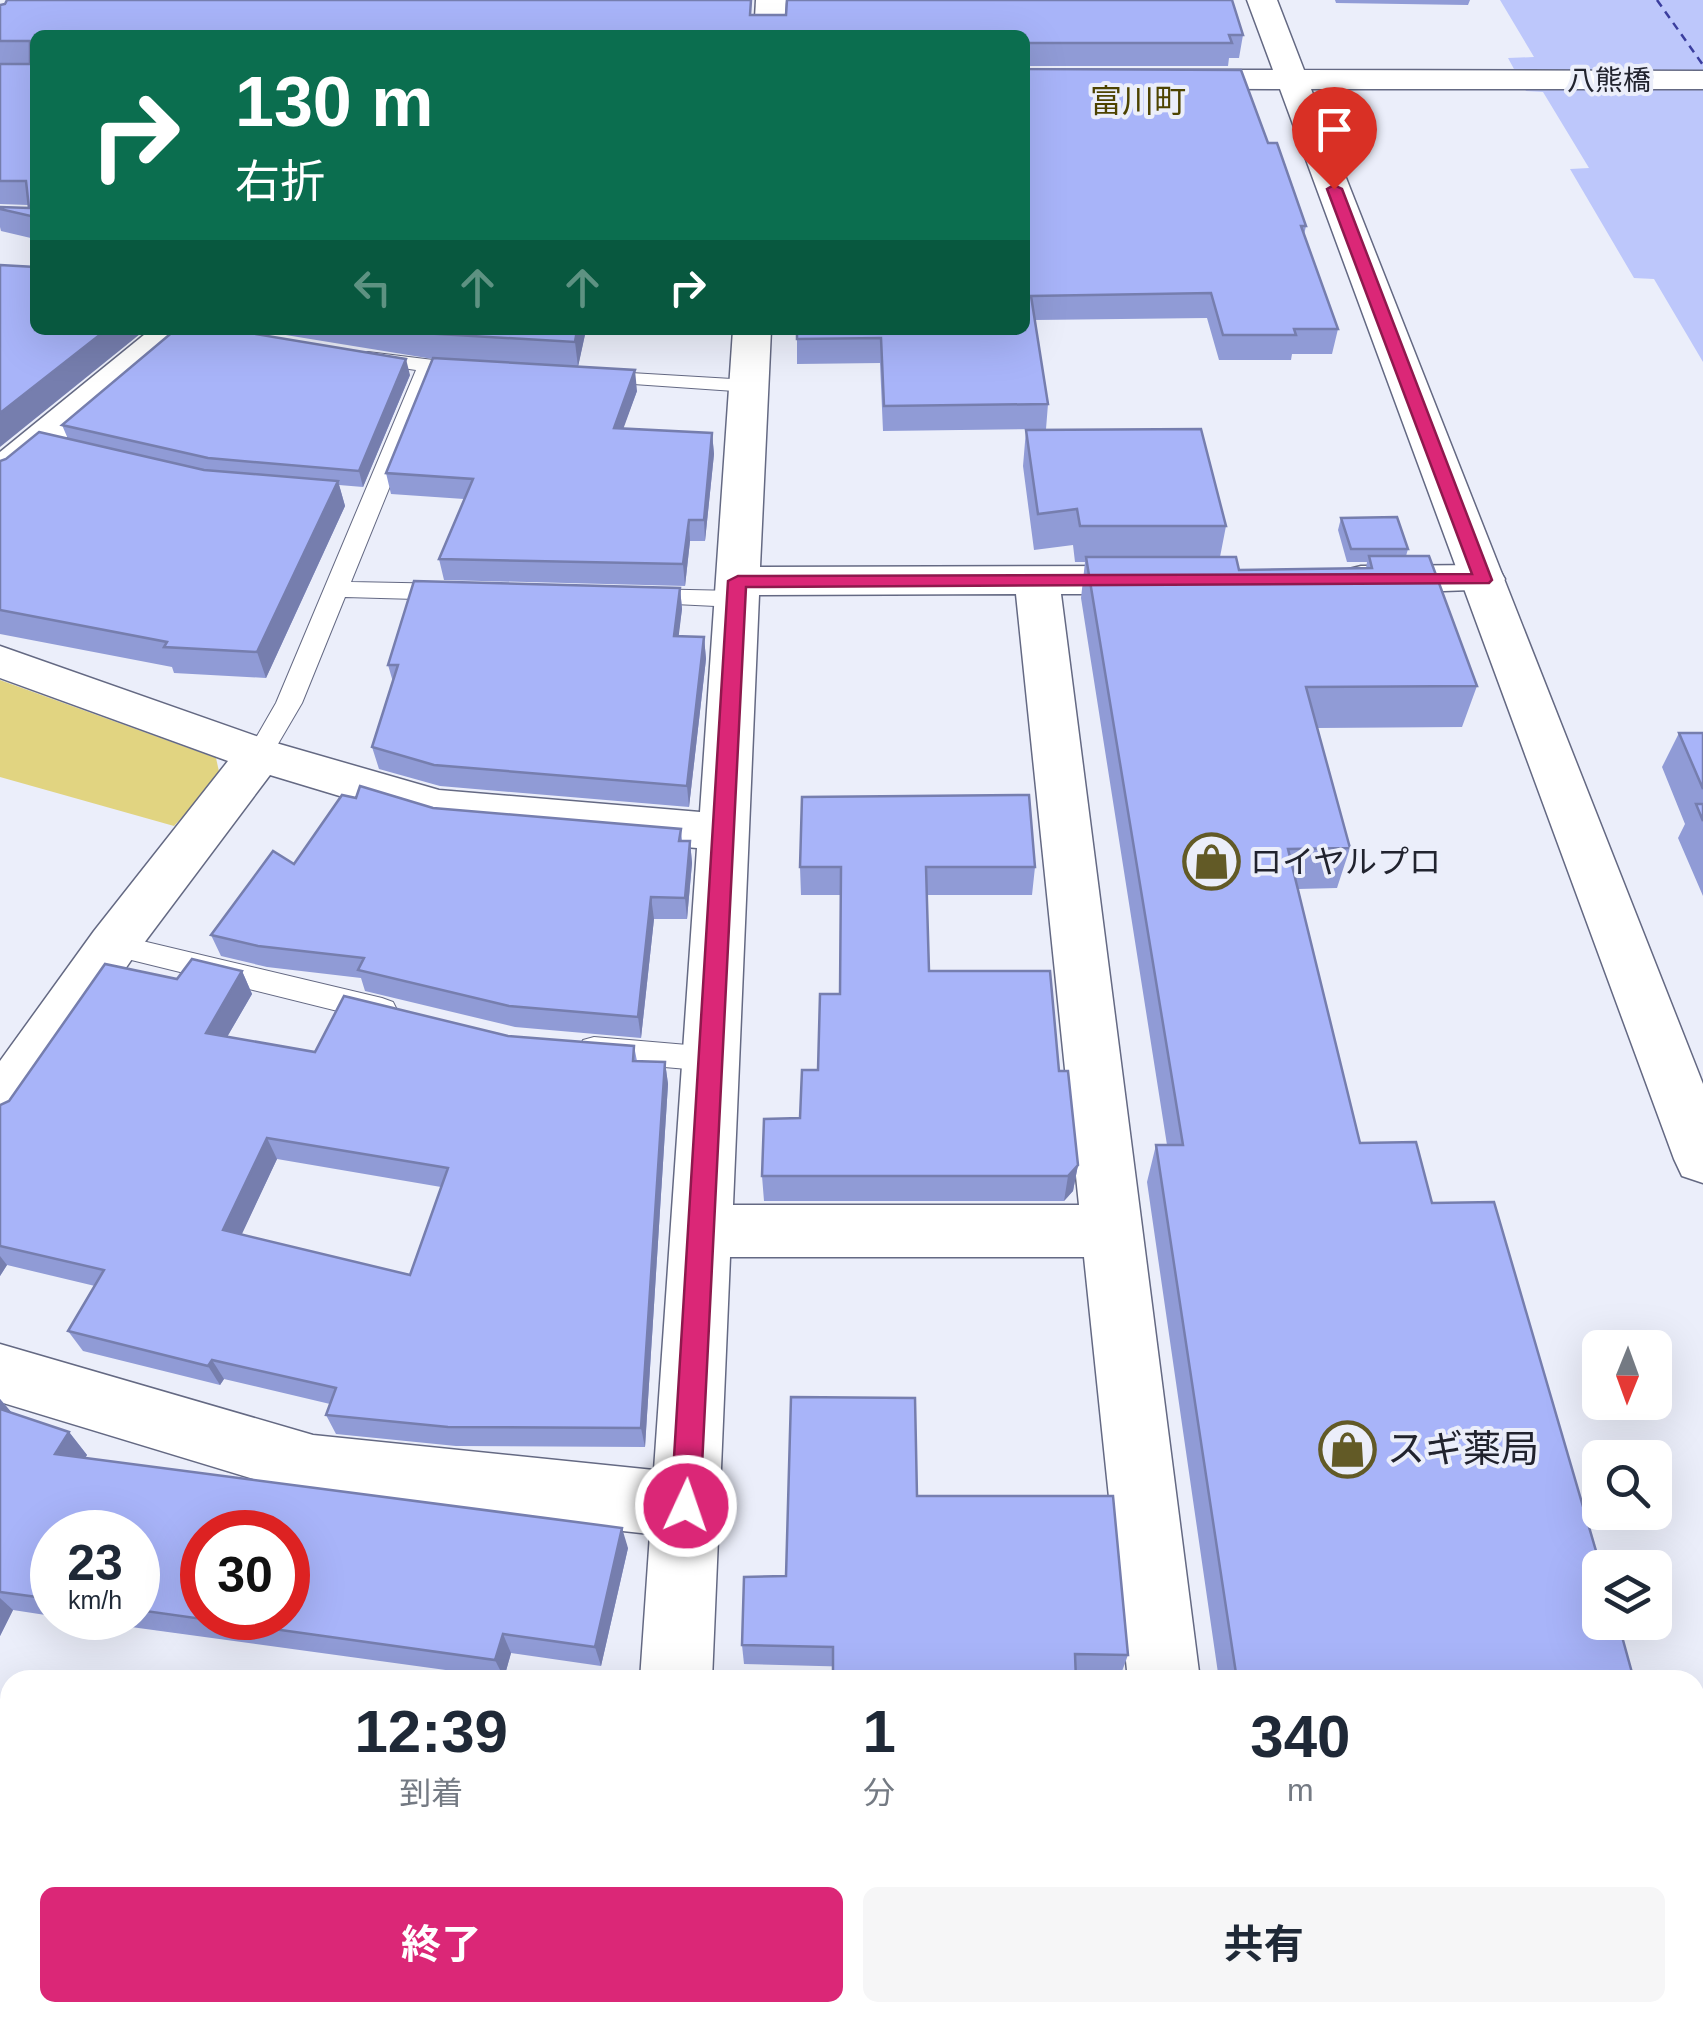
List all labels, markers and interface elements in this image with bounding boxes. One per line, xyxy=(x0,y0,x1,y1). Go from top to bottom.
text: 130 m xyxy=(235,63,433,141)
street label: 八熊橋 xyxy=(1567,65,1651,96)
icon: right xyxy=(70,70,200,200)
district label: 富川町 xyxy=(1090,83,1186,119)
pin xyxy=(1292,87,1377,190)
icon: arrive xyxy=(1307,102,1362,157)
text: 右折 xyxy=(235,156,325,207)
icon: left xyxy=(345,260,400,315)
icon: ahead xyxy=(450,260,505,315)
icon: ahead xyxy=(555,260,610,315)
icon: right xyxy=(660,260,715,315)
shop icon: ロイヤルプロ xyxy=(1181,832,1241,892)
place label: ロイヤルプロ xyxy=(1250,844,1441,880)
north arrow xyxy=(1582,1330,1672,1420)
map controls xyxy=(1582,1330,1672,1640)
shop icon: スギ薬局 xyxy=(1318,1419,1378,1479)
place label: スギ薬局 xyxy=(1387,1428,1539,1470)
button: search xyxy=(1582,1440,1672,1530)
position arrow xyxy=(634,1454,738,1558)
speed limit sign: 30 xyxy=(180,1510,310,1640)
text: 23 xyxy=(67,1535,123,1591)
button: layers xyxy=(1582,1550,1672,1640)
text: km/h xyxy=(68,1586,122,1614)
text: 12:39 xyxy=(355,1698,508,1765)
text: 1 xyxy=(862,1698,896,1765)
text: 340 xyxy=(1250,1703,1350,1770)
text: m xyxy=(1287,1772,1314,1808)
text: 到着 xyxy=(399,1775,463,1811)
text: 分 xyxy=(863,1775,895,1811)
button: 終了 xyxy=(40,1887,843,2002)
button: 共有 xyxy=(863,1887,1665,2002)

